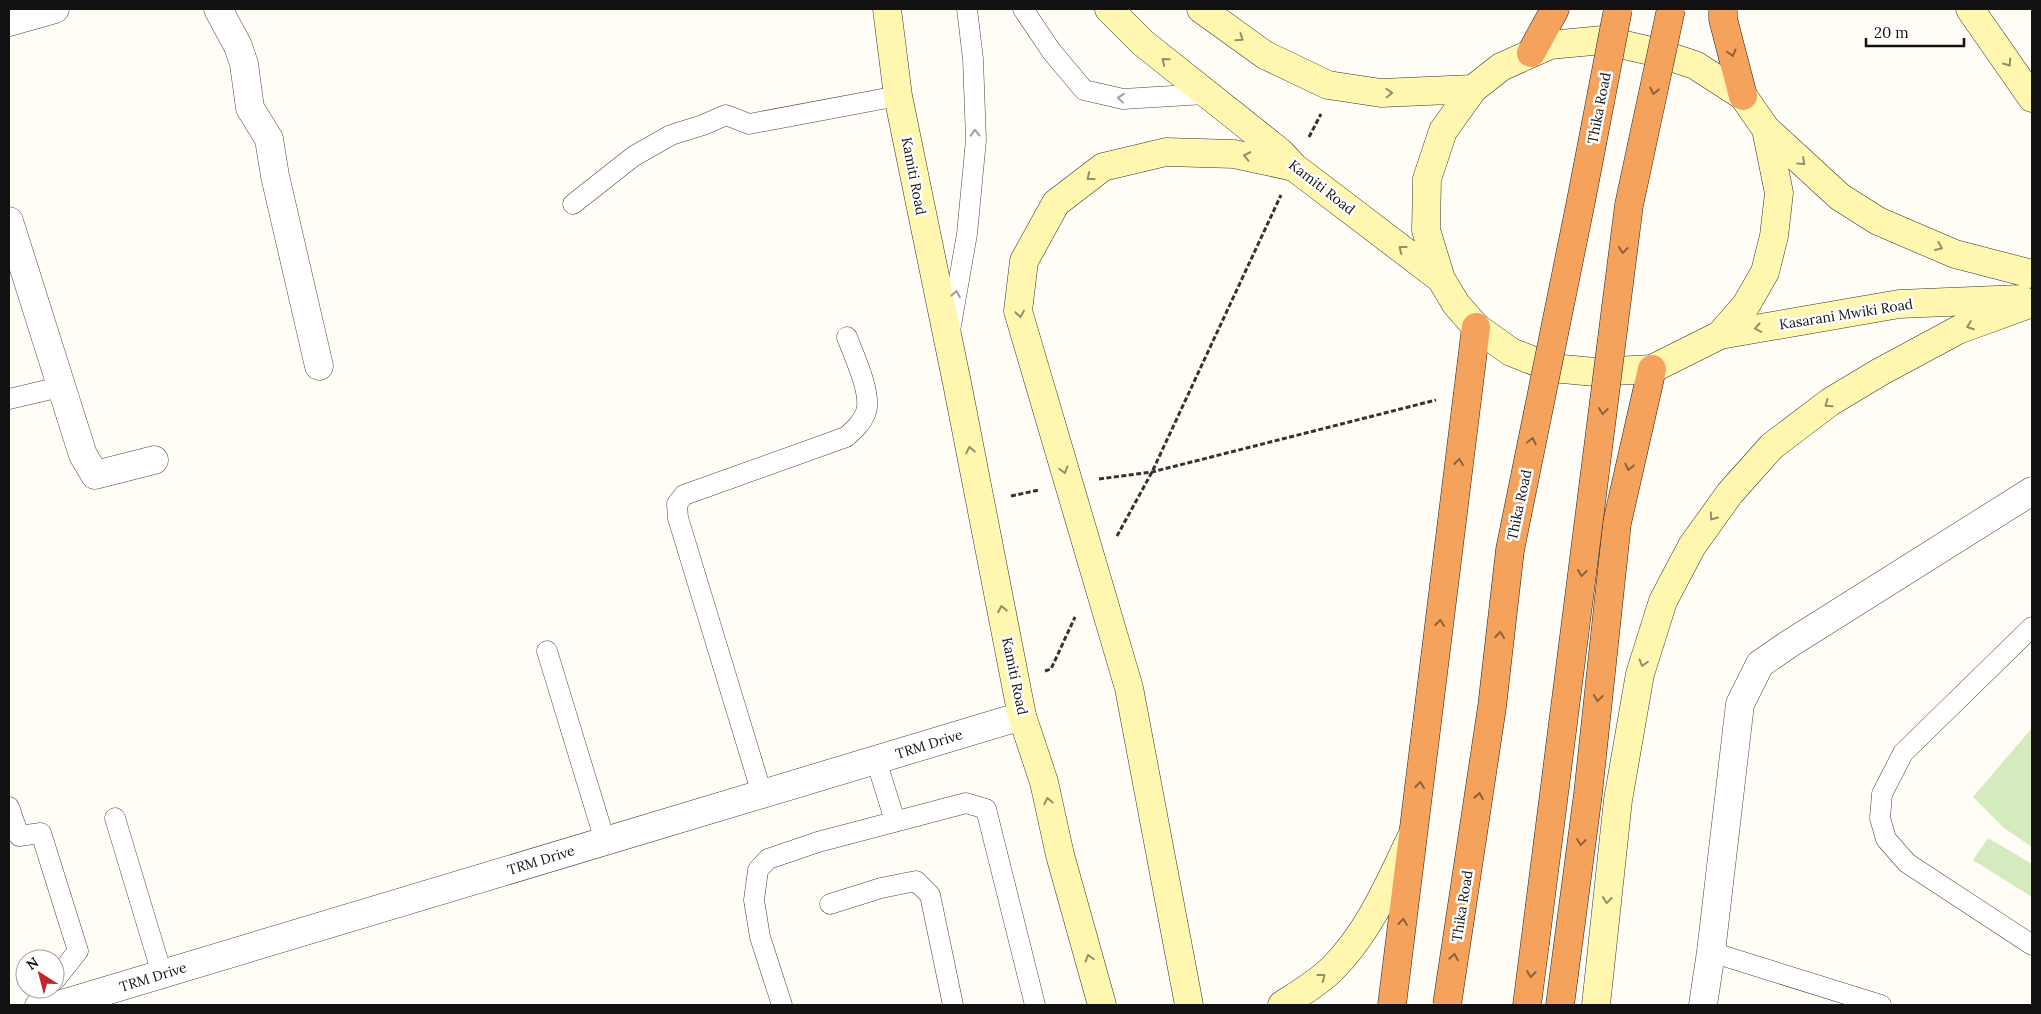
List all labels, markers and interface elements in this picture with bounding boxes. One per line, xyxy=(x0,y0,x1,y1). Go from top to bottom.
scale bar xyxy=(1866,15,1964,47)
text: 20 m xyxy=(1874,23,1909,42)
one-way arrow xyxy=(1234,32,1243,40)
one-way arrow xyxy=(1726,48,1736,56)
one-way arrow xyxy=(2002,57,2011,67)
one-way arrow xyxy=(1162,59,1171,67)
street label: Thika Road xyxy=(1583,71,1615,145)
one-way arrow xyxy=(1649,86,1660,95)
one-way arrow xyxy=(1386,88,1394,98)
one-way arrow xyxy=(1117,93,1125,104)
one-way arrow xyxy=(970,129,981,137)
street label: Kamiti Road xyxy=(898,136,930,216)
one-way arrow xyxy=(1242,151,1251,162)
street label: Kamiti Road xyxy=(1285,156,1359,218)
one-way arrow xyxy=(1797,156,1806,165)
one-way arrow xyxy=(1086,171,1096,180)
one-way arrow xyxy=(1934,241,1943,252)
one-way arrow xyxy=(1398,246,1408,255)
one-way arrow xyxy=(1618,246,1629,254)
one-way arrow xyxy=(951,290,961,299)
street label: Kasarani Mwiki Road xyxy=(1778,295,1914,333)
one-way arrow xyxy=(1014,311,1025,319)
one-way arrow xyxy=(1966,320,1975,330)
one-way arrow xyxy=(1754,322,1763,332)
one-way arrow xyxy=(1824,398,1834,407)
one-way arrow xyxy=(1598,408,1609,416)
one-way arrow xyxy=(1526,436,1537,445)
one-way arrow xyxy=(966,446,976,454)
one-way arrow xyxy=(1453,458,1464,466)
one-way arrow xyxy=(1624,463,1635,472)
one-way arrow xyxy=(1059,466,1069,474)
street label: Thika Road xyxy=(1503,468,1535,542)
one-way arrow xyxy=(1710,511,1719,521)
one-way arrow xyxy=(1577,569,1588,577)
one-way arrow xyxy=(997,605,1007,614)
one-way arrow xyxy=(1434,619,1444,628)
one-way arrow xyxy=(1494,631,1505,639)
street label: Kamiti Road xyxy=(998,635,1032,717)
one-way arrow xyxy=(1638,658,1648,666)
one-way arrow xyxy=(1593,694,1604,702)
street label: TRM Drive xyxy=(893,725,965,763)
one-way arrow xyxy=(1414,780,1425,788)
one-way arrow xyxy=(1473,792,1483,801)
one-way arrow xyxy=(1043,797,1054,805)
one-way arrow xyxy=(1576,838,1587,846)
street label: TRM Drive xyxy=(505,841,577,879)
street label: Thika Road xyxy=(1447,869,1477,943)
one-way arrow xyxy=(1602,897,1613,905)
one-way arrow xyxy=(1397,918,1408,926)
north arrow xyxy=(15,949,65,999)
text: N xyxy=(23,953,42,974)
one-way arrow xyxy=(1449,953,1459,961)
one-way arrow xyxy=(1084,955,1094,963)
street label: TRM Drive xyxy=(117,958,189,996)
one-way arrow xyxy=(1526,970,1537,978)
one-way arrow xyxy=(1316,975,1325,983)

